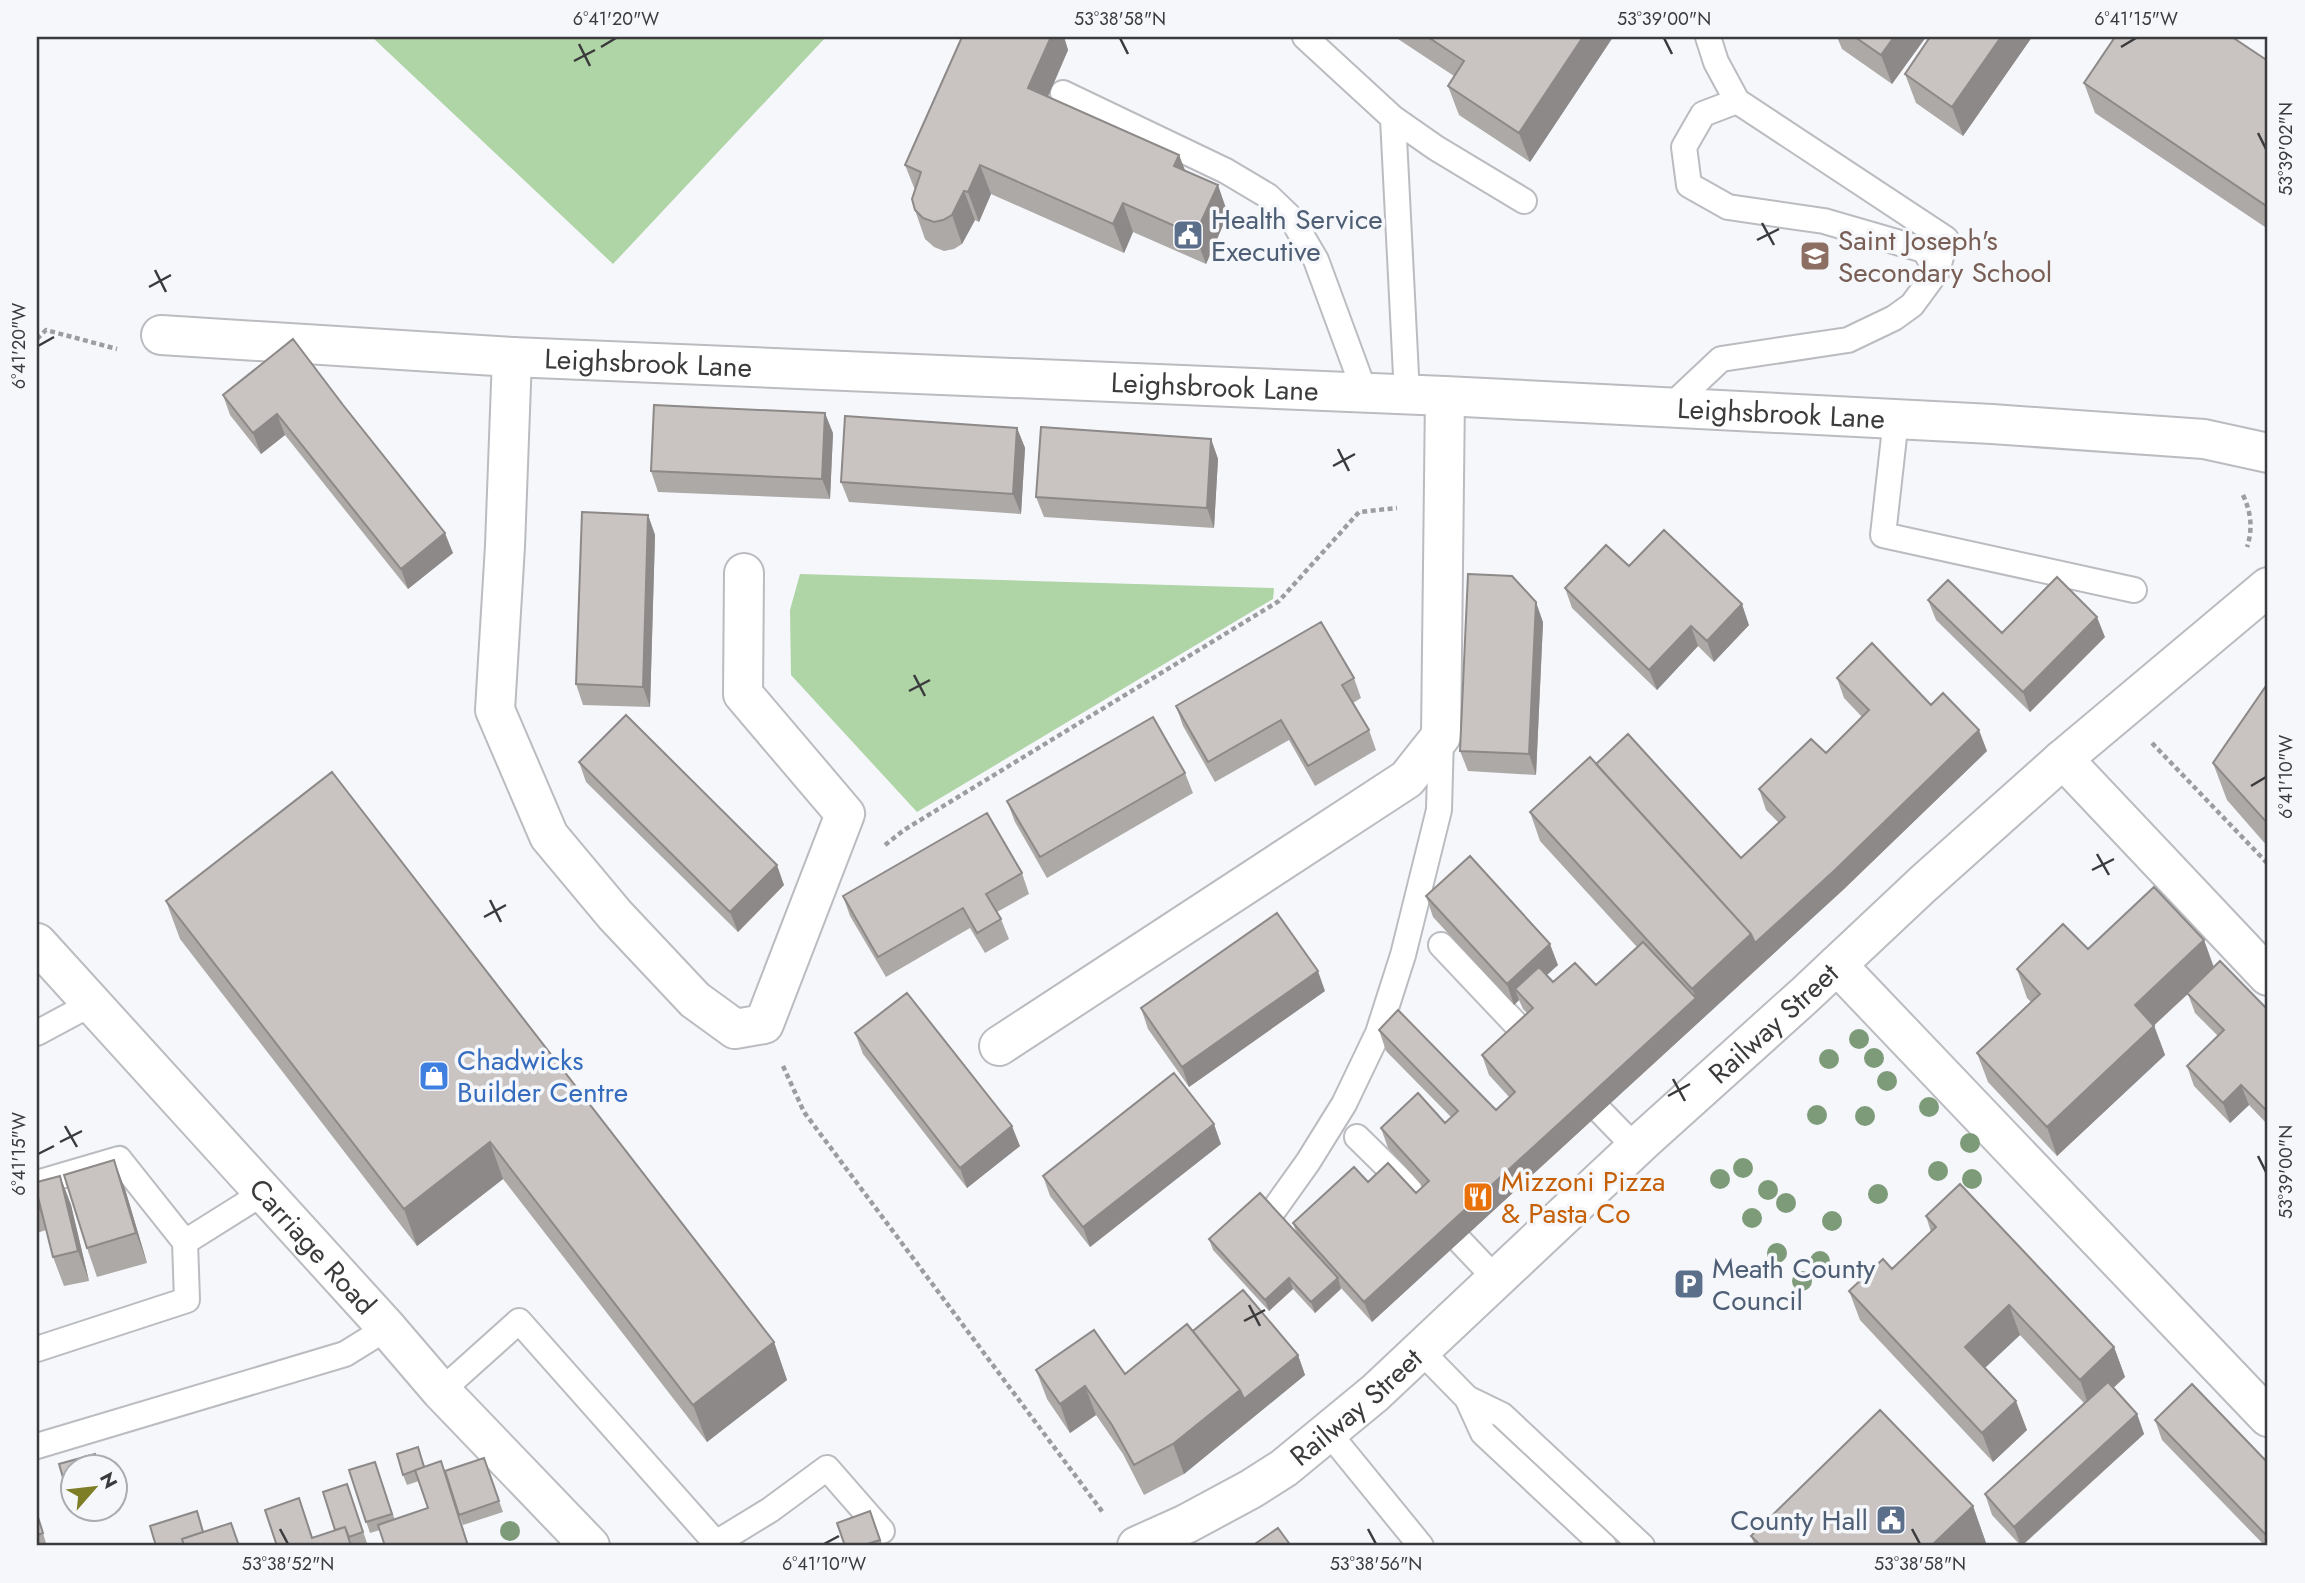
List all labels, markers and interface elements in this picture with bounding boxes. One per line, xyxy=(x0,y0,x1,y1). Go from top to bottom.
text: 6°41'20"W xyxy=(573,6,659,32)
text: 53°38'58"N xyxy=(1074,6,1166,32)
text: 53°39'00"N xyxy=(1617,6,1711,32)
text: 6°41'15"W xyxy=(2094,6,2178,32)
text: 53°39'02"N xyxy=(2273,102,2299,196)
place label: Health Service Executive xyxy=(1211,199,1383,272)
public building icon: Health Service Executive xyxy=(1171,218,1205,252)
place label: Saint Joseph's Secondary School xyxy=(1838,220,2052,293)
school or university icon: Saint Joseph's Secondary School xyxy=(1798,239,1832,273)
text: 6°41'20"W xyxy=(6,303,32,389)
street label: Leighsbrook Lane xyxy=(543,338,753,388)
street label: Leighsbrook Lane xyxy=(1110,362,1319,411)
street label: Leighsbrook Lane xyxy=(1676,387,1886,439)
text: 6°41'10"W xyxy=(2273,735,2299,819)
street label: Railway Street xyxy=(1699,953,1848,1093)
place label: Chadwicks Builder Centre xyxy=(457,1040,628,1113)
shop icon: Chadwicks Builder Centre xyxy=(417,1059,451,1093)
text: 6°41'15"W xyxy=(6,1112,32,1196)
text: 53°39'00"N xyxy=(2273,1125,2299,1219)
place label: Mizzoni Pizza & Pasta Co xyxy=(1501,1161,1666,1234)
street label: Carriage Road xyxy=(240,1169,386,1324)
restaurant icon: Mizzoni Pizza & Pasta Co xyxy=(1461,1180,1495,1214)
place label: Meath County Council xyxy=(1712,1248,1876,1321)
parking icon: Meath County Council xyxy=(1672,1267,1706,1301)
street label: Railway Street xyxy=(1281,1338,1431,1476)
north arrow xyxy=(60,1454,130,1524)
text: N xyxy=(93,1467,124,1493)
place label: County Hall xyxy=(1730,1500,1868,1541)
public building icon: County Hall xyxy=(1874,1503,1908,1537)
text: 53°38'52"N xyxy=(242,1551,334,1577)
text: 6°41'10"W xyxy=(782,1551,866,1577)
text: 53°38'56"N xyxy=(1330,1551,1422,1577)
text: 53°38'58"N xyxy=(1874,1551,1966,1577)

